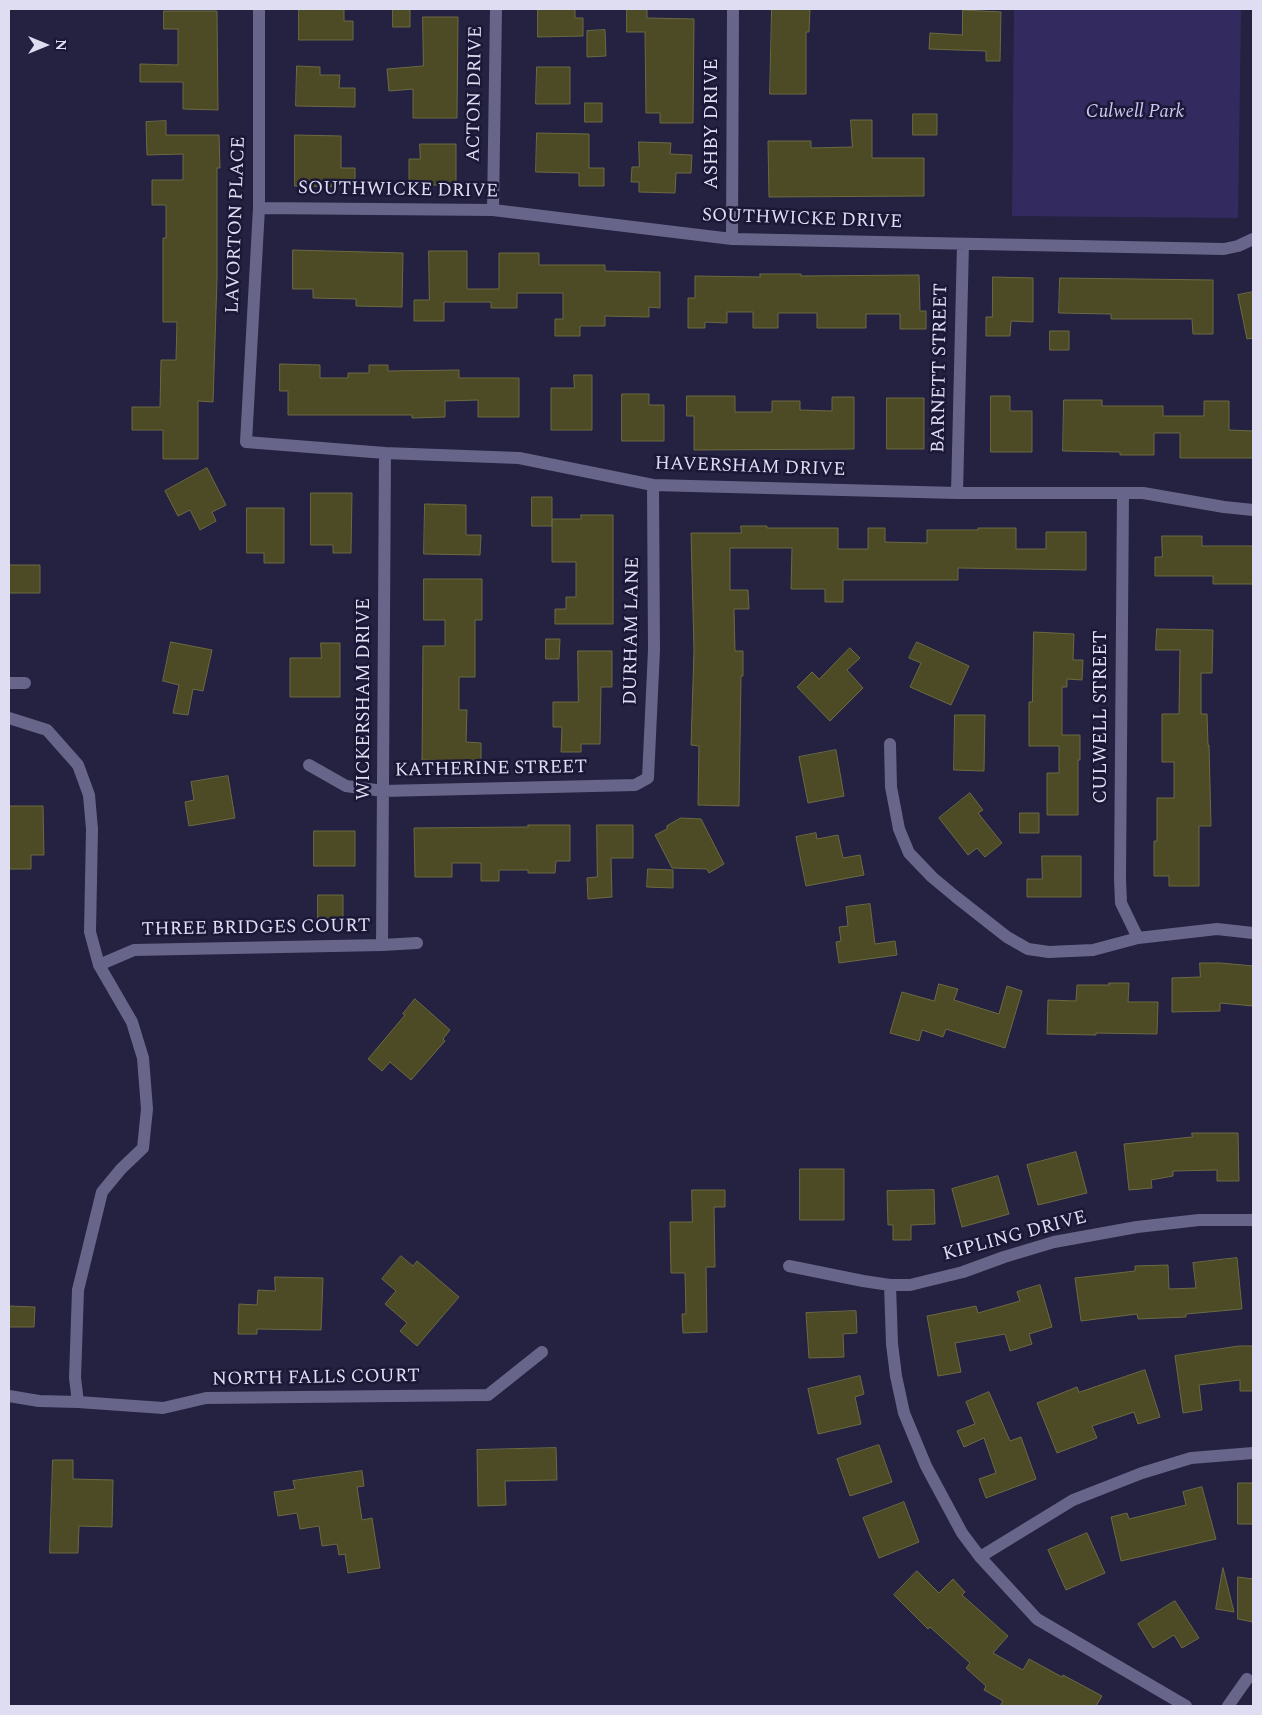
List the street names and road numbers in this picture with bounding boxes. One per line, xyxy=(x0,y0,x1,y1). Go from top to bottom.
street label: ACTON DRIVE xyxy=(463,26,489,162)
street label: ASHBY DRIVE xyxy=(702,58,724,190)
street label: LAVORTON PLACE xyxy=(223,136,251,314)
street label: SOUTHWICKE DRIVE xyxy=(298,178,498,204)
street label: SOUTHWICKE DRIVE xyxy=(701,205,903,235)
street label: BARNETT STREET xyxy=(928,283,954,453)
street label: HAVERSHAM DRIVE xyxy=(654,453,846,483)
street label: DURHAM LANE xyxy=(620,557,646,705)
street label: WICKERSHAM DRIVE xyxy=(354,598,376,800)
street label: CULWELL STREET xyxy=(1091,630,1113,804)
street label: KATHERINE STREET xyxy=(395,757,587,783)
street label: THREE BRIDGES COURT xyxy=(141,916,371,942)
street label: KIPLING DRIVE xyxy=(941,1207,1089,1267)
street label: NORTH FALLS COURT xyxy=(212,1366,420,1392)

